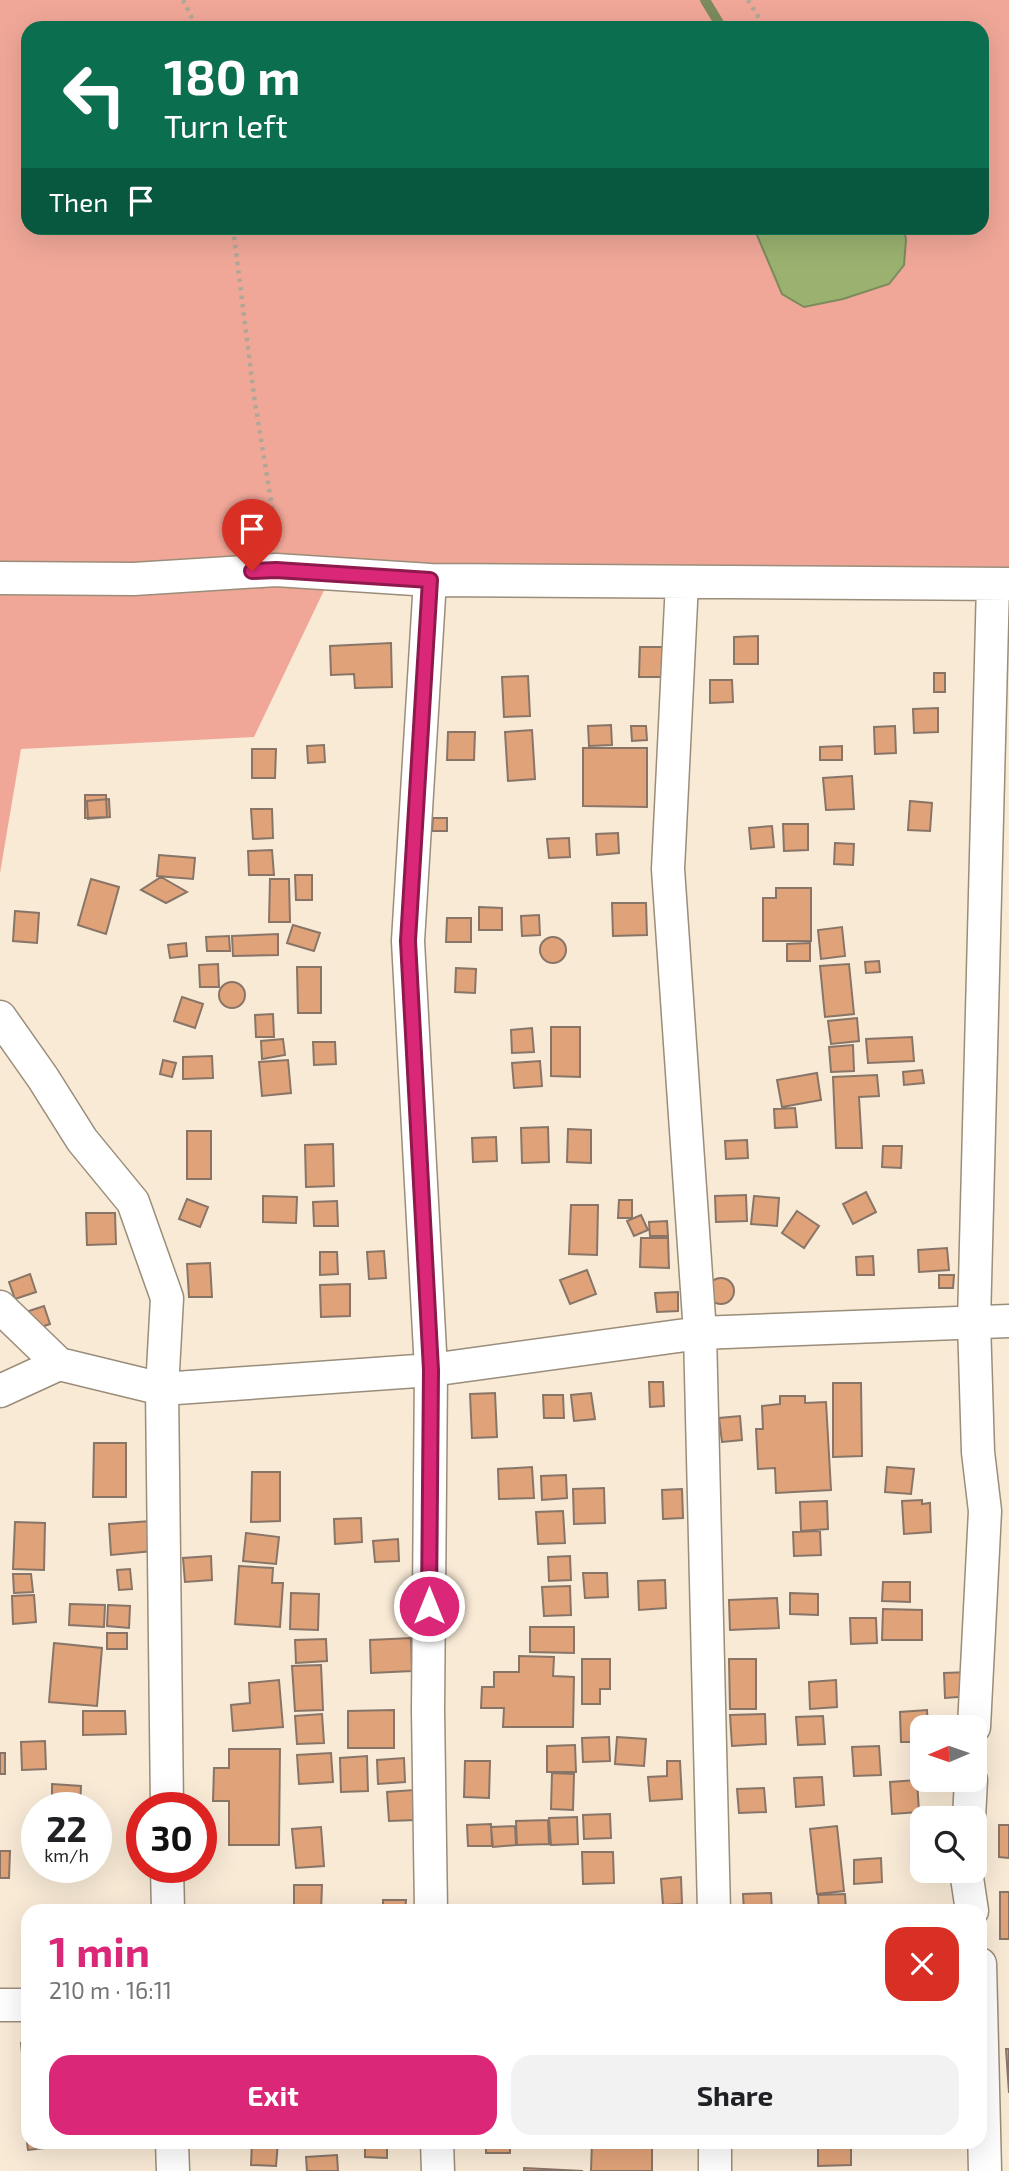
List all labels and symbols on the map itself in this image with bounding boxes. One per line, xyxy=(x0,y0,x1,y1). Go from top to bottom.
pin xyxy=(222,499,282,571)
position arrow xyxy=(392,1569,466,1643)
north arrow xyxy=(910,1715,987,1792)
speed limit sign: 30 xyxy=(126,1792,217,1883)

